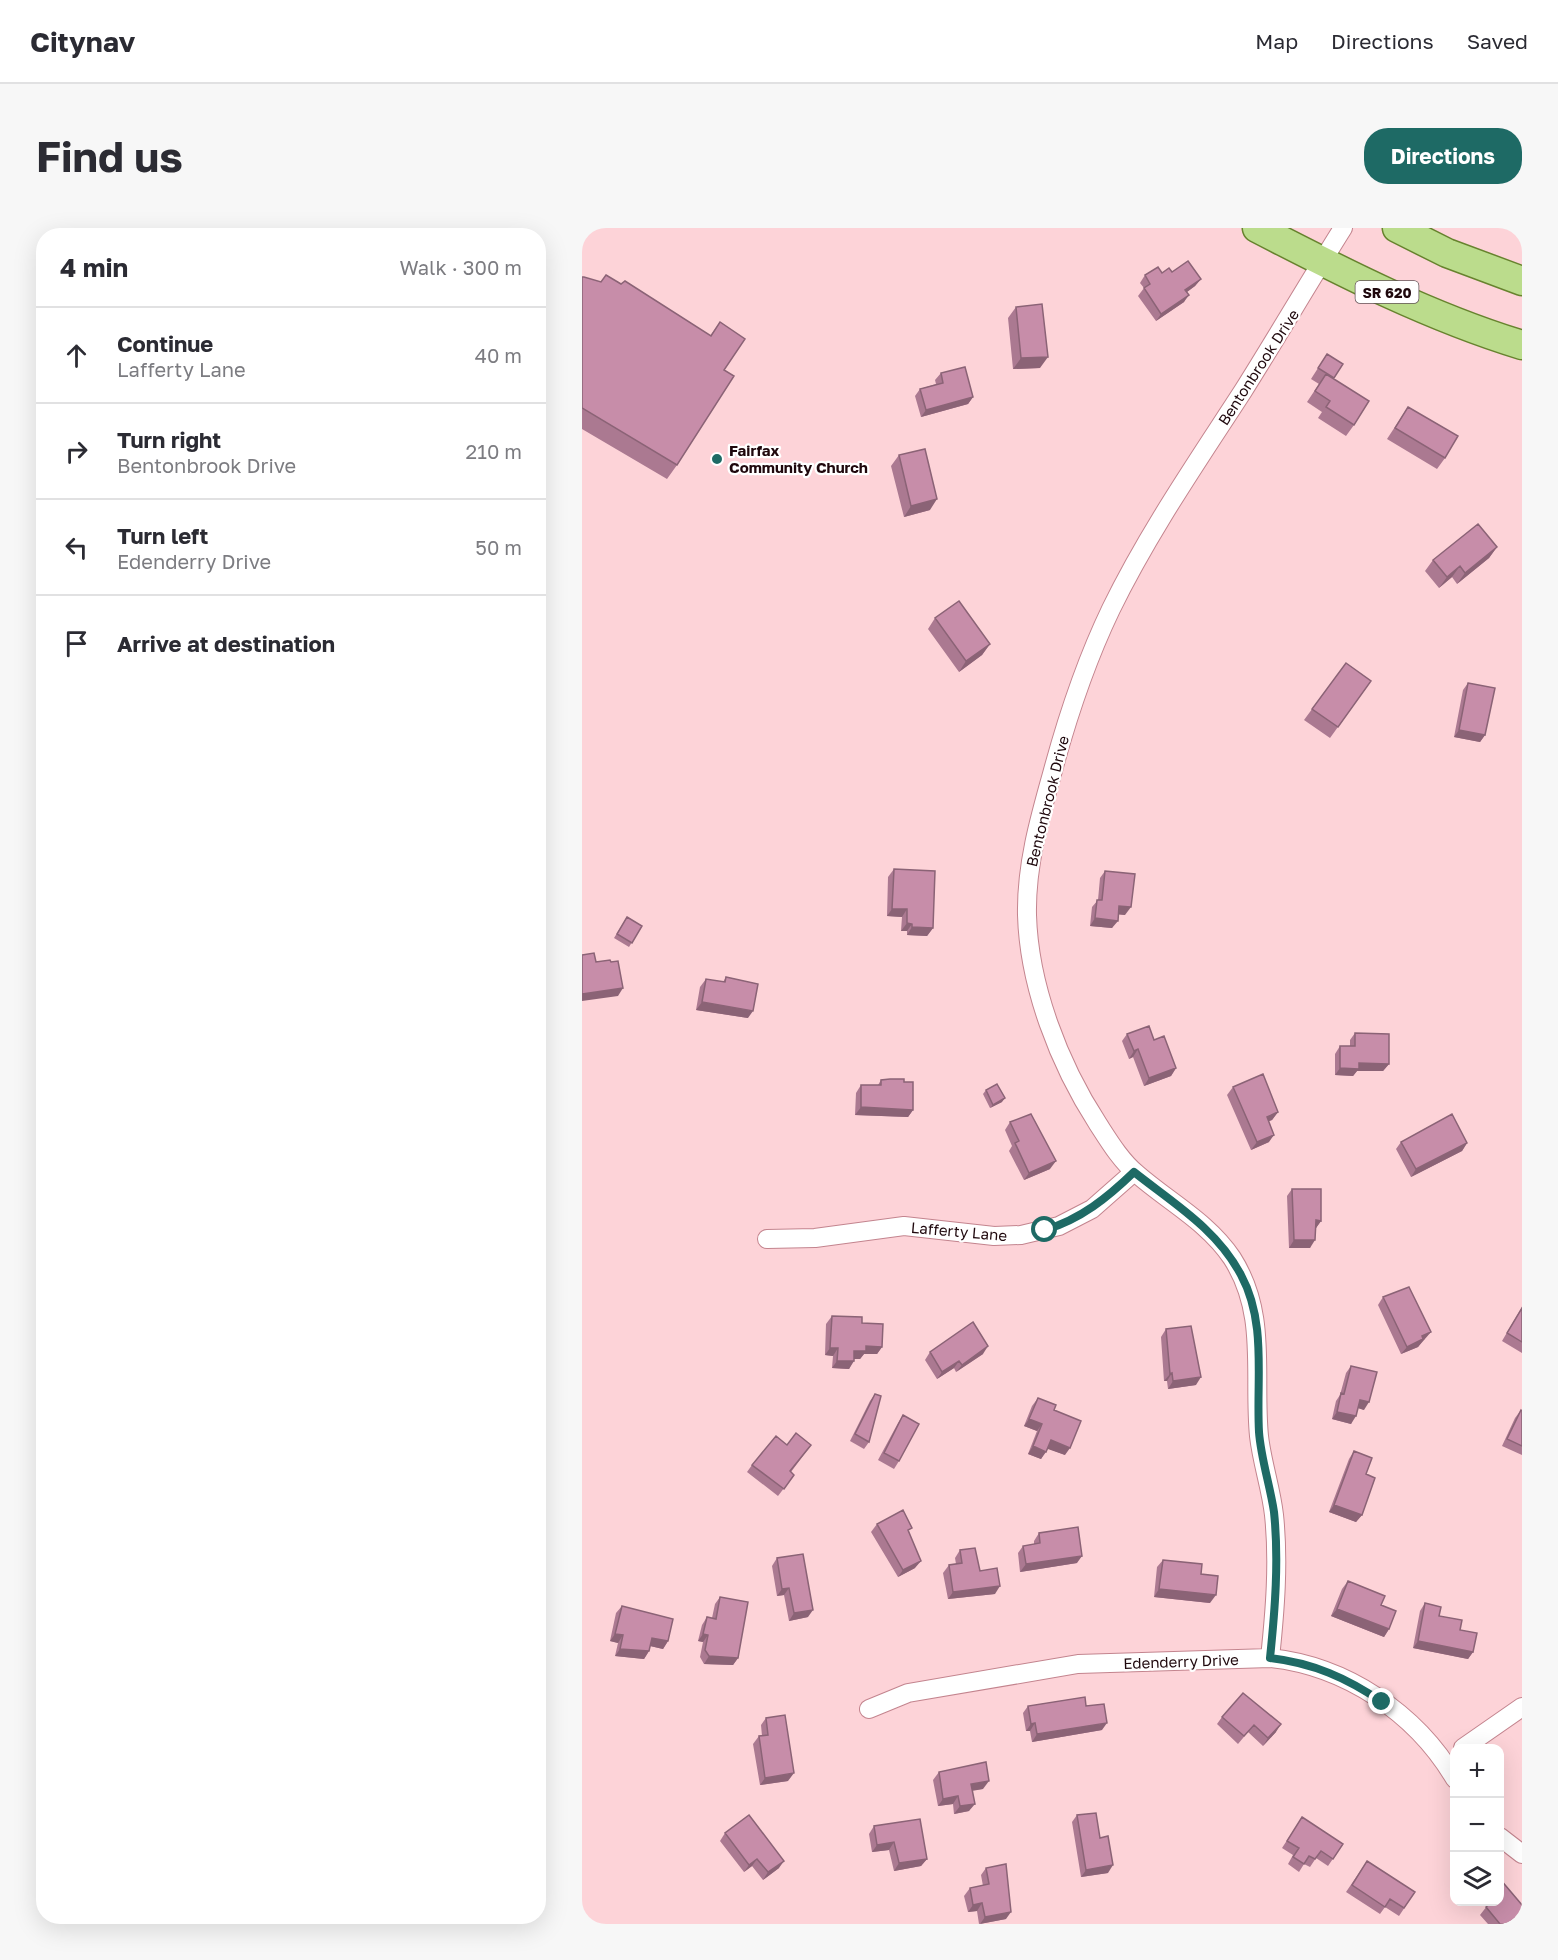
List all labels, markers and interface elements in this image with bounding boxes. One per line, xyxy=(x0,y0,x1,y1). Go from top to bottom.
text: Citynav xyxy=(30,25,135,58)
text: Map xyxy=(1255,28,1298,54)
text: Directions xyxy=(1331,28,1434,54)
text: Saved xyxy=(1467,28,1528,54)
button: Directions xyxy=(1364,128,1522,184)
text: Find us xyxy=(36,131,183,181)
text: 4 min xyxy=(60,252,128,283)
text: Walk · 300 m xyxy=(399,255,522,279)
road number: SR 620 xyxy=(1356,281,1418,303)
street label: Bentonbrook Drive xyxy=(1214,306,1302,428)
text: Continue xyxy=(117,330,213,357)
icon: ahead xyxy=(60,339,93,372)
text: 40 m xyxy=(475,343,522,367)
text: Lafferty Lane xyxy=(117,357,246,381)
text: Turn right xyxy=(117,426,221,453)
icon: right xyxy=(60,435,93,468)
text: 210 m xyxy=(466,439,522,463)
place label: Fairfax Community Church xyxy=(729,441,868,476)
marker: Fairfax Community Church xyxy=(710,452,724,466)
text: Bentonbrook Drive xyxy=(117,453,296,477)
text: Turn left xyxy=(117,522,208,549)
icon: left xyxy=(60,531,93,564)
text: 50 m xyxy=(475,535,522,559)
text: Edenderry Drive xyxy=(117,549,271,573)
icon: arrive xyxy=(60,627,93,660)
text: Arrive at destination xyxy=(117,630,335,657)
street label: Bentonbrook Drive xyxy=(1022,733,1072,868)
route start xyxy=(1031,1216,1057,1242)
street label: Lafferty Lane xyxy=(910,1218,1008,1244)
street label: Edenderry Drive xyxy=(1123,1650,1239,1672)
route end xyxy=(1368,1688,1394,1714)
map controls xyxy=(1450,1744,1504,1906)
button: + xyxy=(1450,1744,1504,1798)
button: − xyxy=(1450,1798,1504,1852)
button: layers xyxy=(1450,1852,1504,1906)

